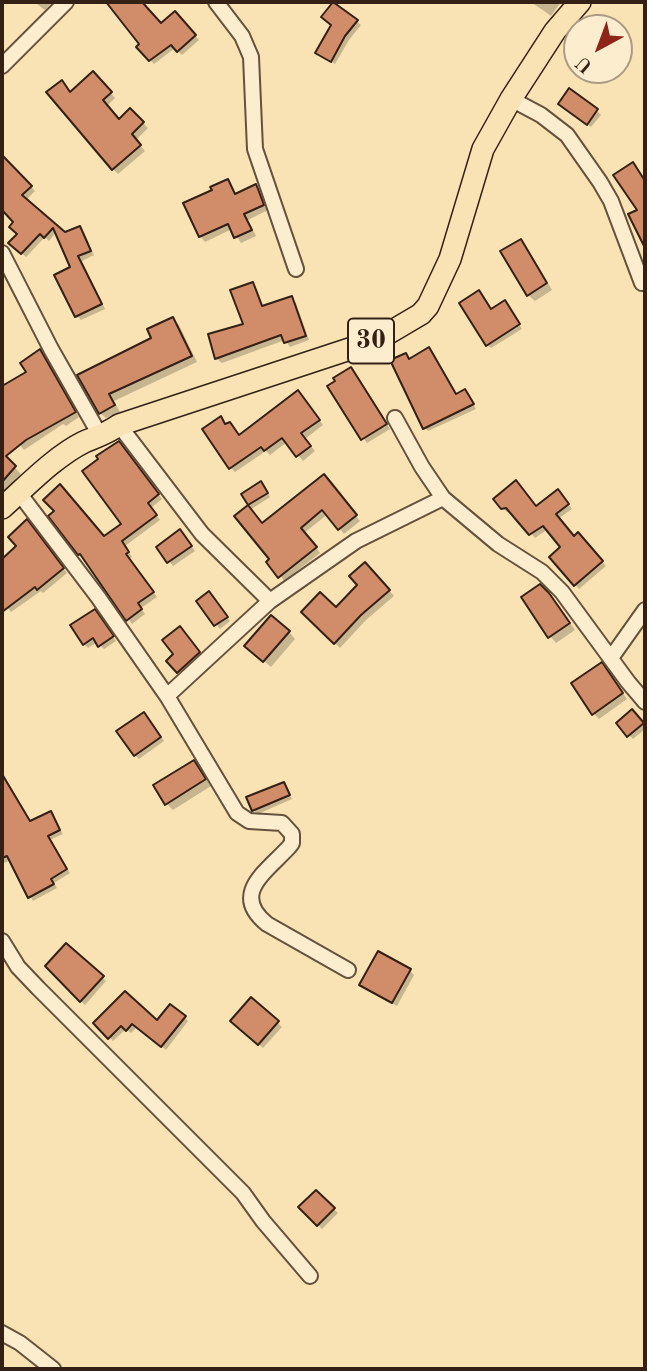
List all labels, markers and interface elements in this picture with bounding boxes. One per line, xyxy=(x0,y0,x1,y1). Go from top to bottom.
north arrow xyxy=(563,14,633,84)
text: U xyxy=(573,52,597,76)
road number: 30 xyxy=(348,318,394,364)

